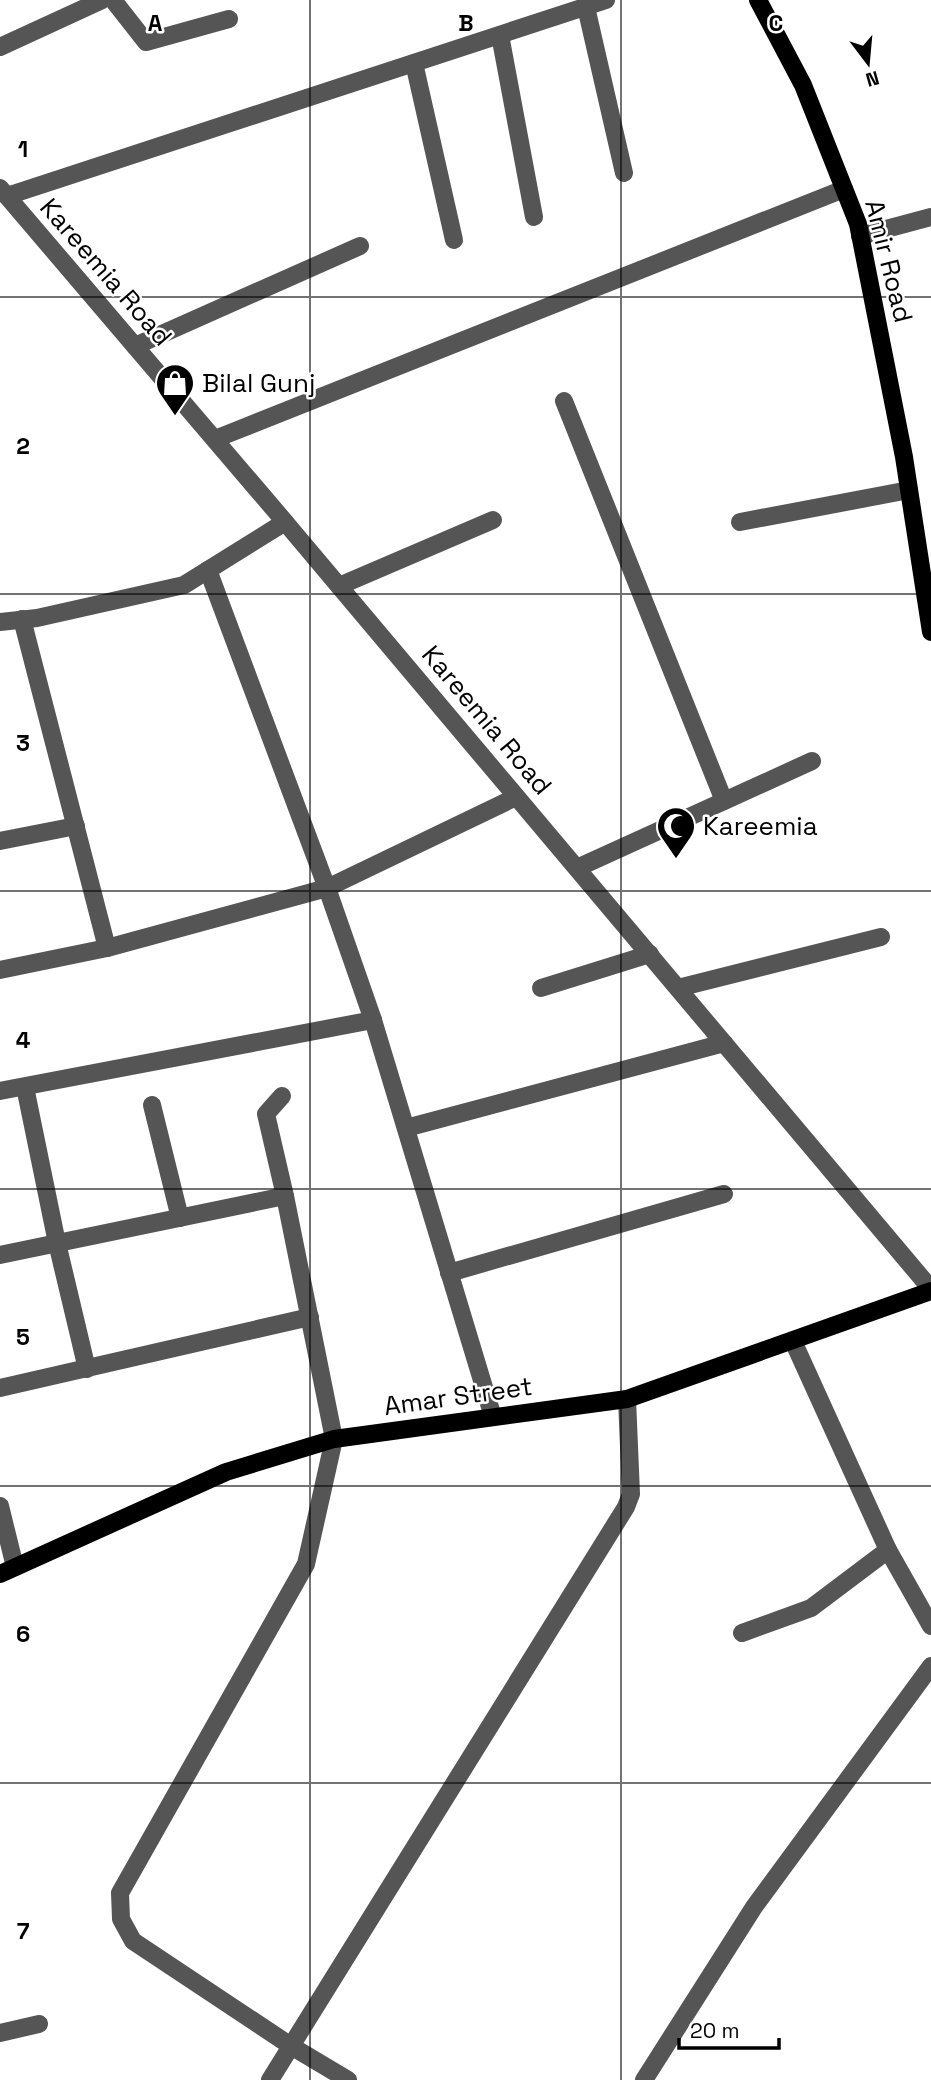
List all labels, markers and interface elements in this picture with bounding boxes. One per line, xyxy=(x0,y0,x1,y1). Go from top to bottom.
text: A xyxy=(148,8,163,38)
text: B xyxy=(458,8,474,38)
text: C xyxy=(769,8,783,38)
north arrow xyxy=(833,28,903,98)
text: N xyxy=(863,65,882,93)
text: 1 xyxy=(18,134,28,164)
street label: Kareemia Road xyxy=(32,191,180,353)
street label: Amir Road xyxy=(857,196,921,326)
shop icon: Bilal Gunj xyxy=(154,362,196,417)
place label: Bilal Gunj xyxy=(202,366,315,400)
text: 2 xyxy=(16,431,30,461)
street label: Kareemia Road xyxy=(414,638,560,802)
text: 3 xyxy=(16,728,30,758)
mosque icon: Kareemia xyxy=(655,805,697,860)
place label: Kareemia xyxy=(703,809,818,843)
text: 4 xyxy=(16,1025,31,1055)
text: 5 xyxy=(16,1322,30,1352)
street label: Amar Street xyxy=(382,1369,534,1423)
text: 6 xyxy=(16,1619,30,1649)
text: 7 xyxy=(17,1916,30,1946)
scale bar xyxy=(679,2007,779,2050)
text: 20 m xyxy=(690,2017,740,2044)

